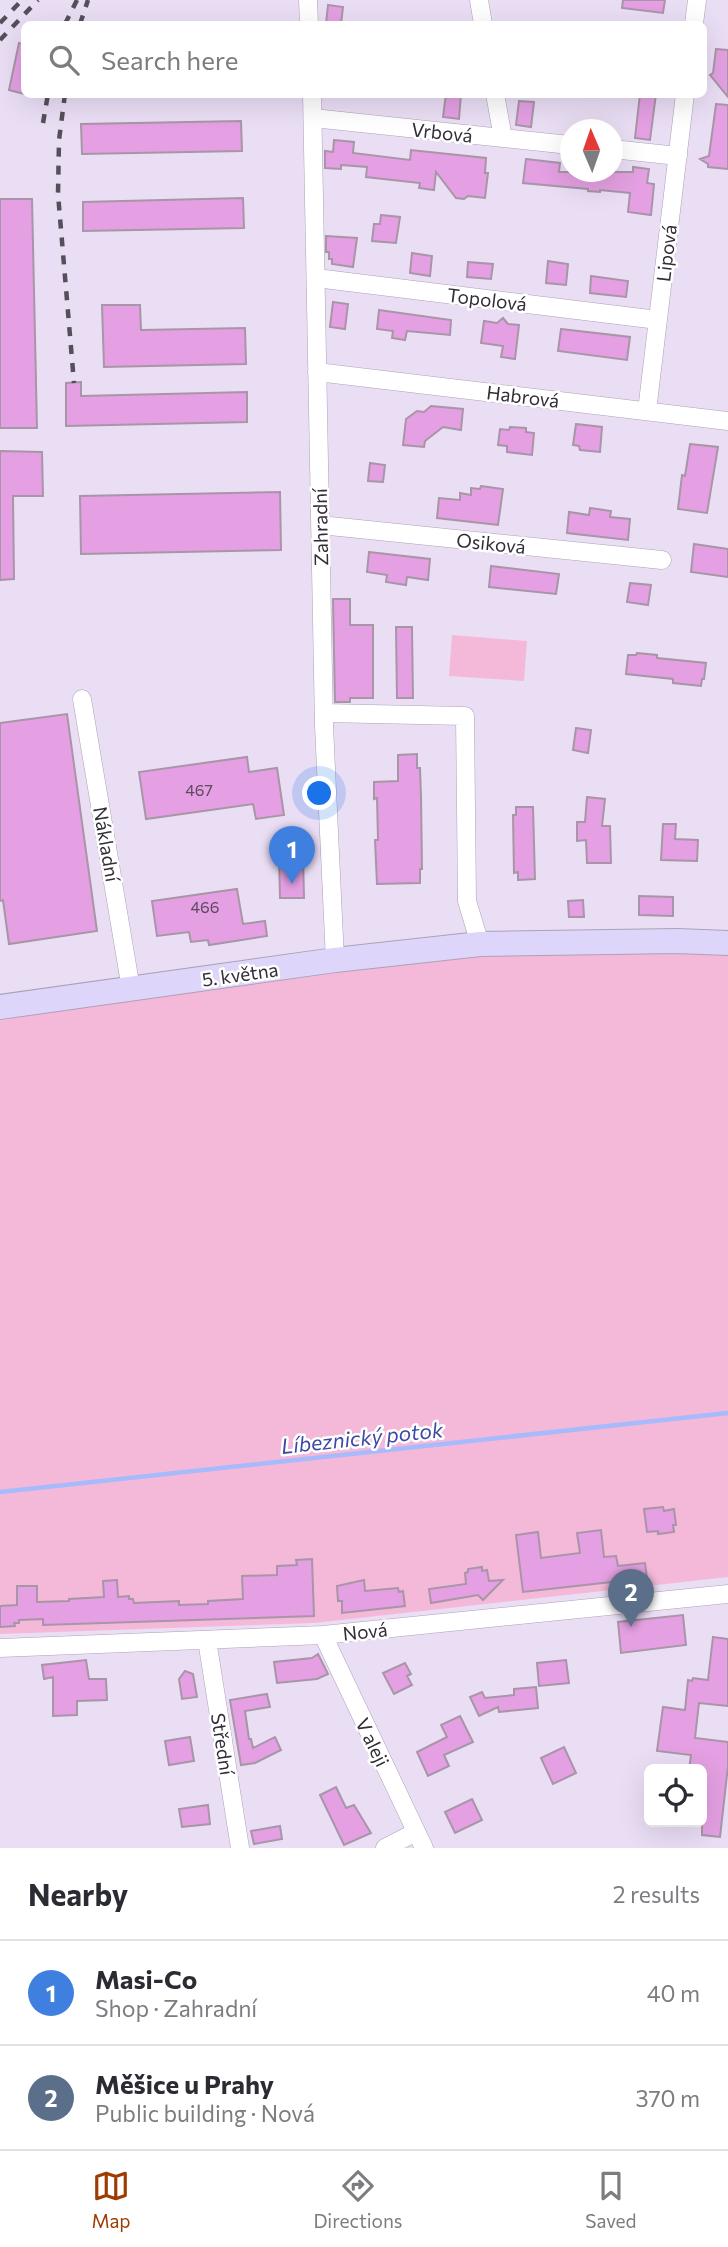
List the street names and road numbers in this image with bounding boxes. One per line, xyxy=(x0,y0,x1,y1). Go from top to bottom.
street label: Vrbová xyxy=(410,117,474,147)
street label: Lipová xyxy=(651,223,681,283)
street label: Topolová xyxy=(446,283,528,315)
street label: Habrová xyxy=(485,380,561,412)
street label: Zahradní xyxy=(308,487,332,566)
street label: Osiková xyxy=(455,528,527,558)
street label: Nákladní xyxy=(89,805,125,885)
street label: 5. května xyxy=(200,957,280,991)
street label: Nová xyxy=(342,1617,388,1645)
street label: Střední xyxy=(207,1711,239,1778)
street label: V aleji xyxy=(351,1714,395,1770)

